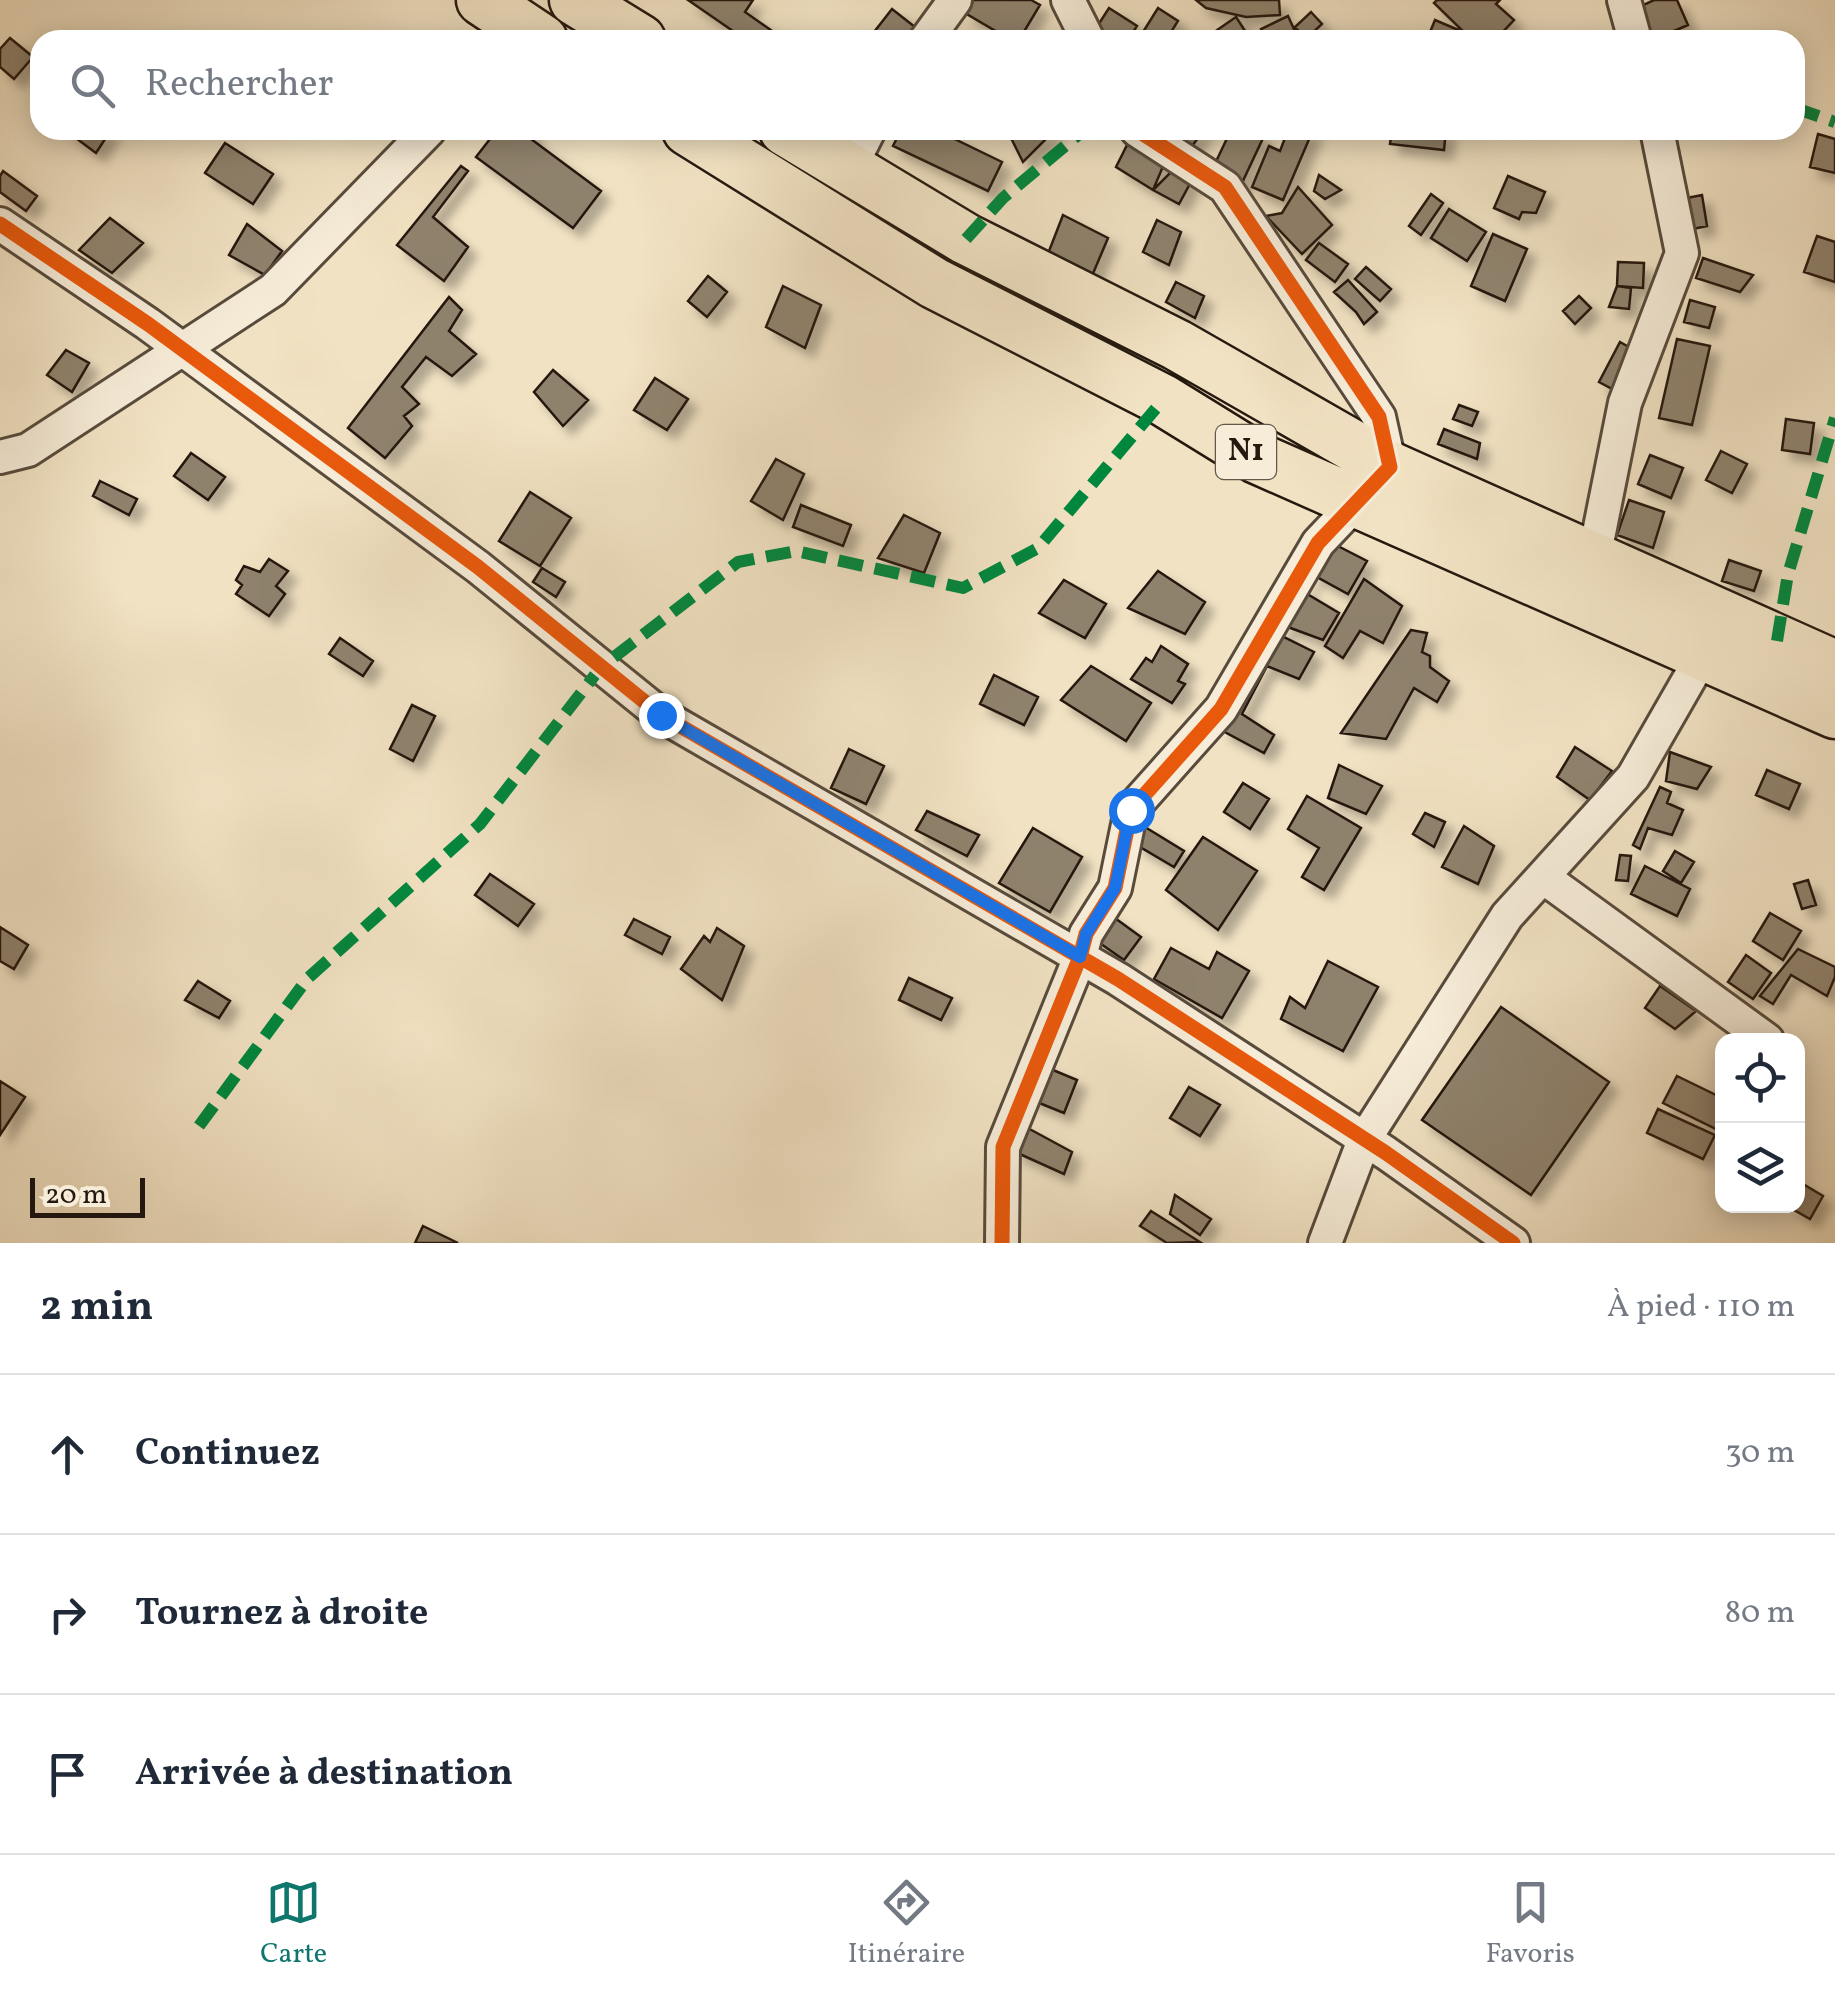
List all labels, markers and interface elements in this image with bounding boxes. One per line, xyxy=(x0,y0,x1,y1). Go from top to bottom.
search box xyxy=(30,30,1805,140)
icon: search xyxy=(65,58,120,113)
text: Rechercher xyxy=(145,59,333,112)
road number: N1 xyxy=(1216,425,1276,479)
route end xyxy=(639,693,685,739)
route start xyxy=(1109,788,1155,834)
map controls xyxy=(1715,1033,1805,1213)
button: locate xyxy=(1715,1033,1805,1123)
button: layers xyxy=(1715,1123,1805,1213)
scale bar xyxy=(30,1173,145,1218)
text: 20 m xyxy=(45,1176,107,1215)
text: 2 min xyxy=(40,1279,153,1338)
text: À pied · 110 m xyxy=(1607,1286,1795,1330)
icon: ahead xyxy=(40,1427,95,1482)
text: Continuez xyxy=(135,1428,320,1481)
text: 30 m xyxy=(1725,1432,1795,1476)
icon: right xyxy=(40,1587,95,1642)
text: Tournez à droite xyxy=(135,1588,428,1641)
text: 80 m xyxy=(1725,1592,1795,1636)
icon: arrive xyxy=(40,1747,95,1802)
text: Arrivée à destination xyxy=(135,1748,513,1801)
tab: Carte xyxy=(260,1875,327,1974)
tab: Itinéraire xyxy=(848,1875,965,1974)
tab: Favoris xyxy=(1486,1875,1575,1974)

